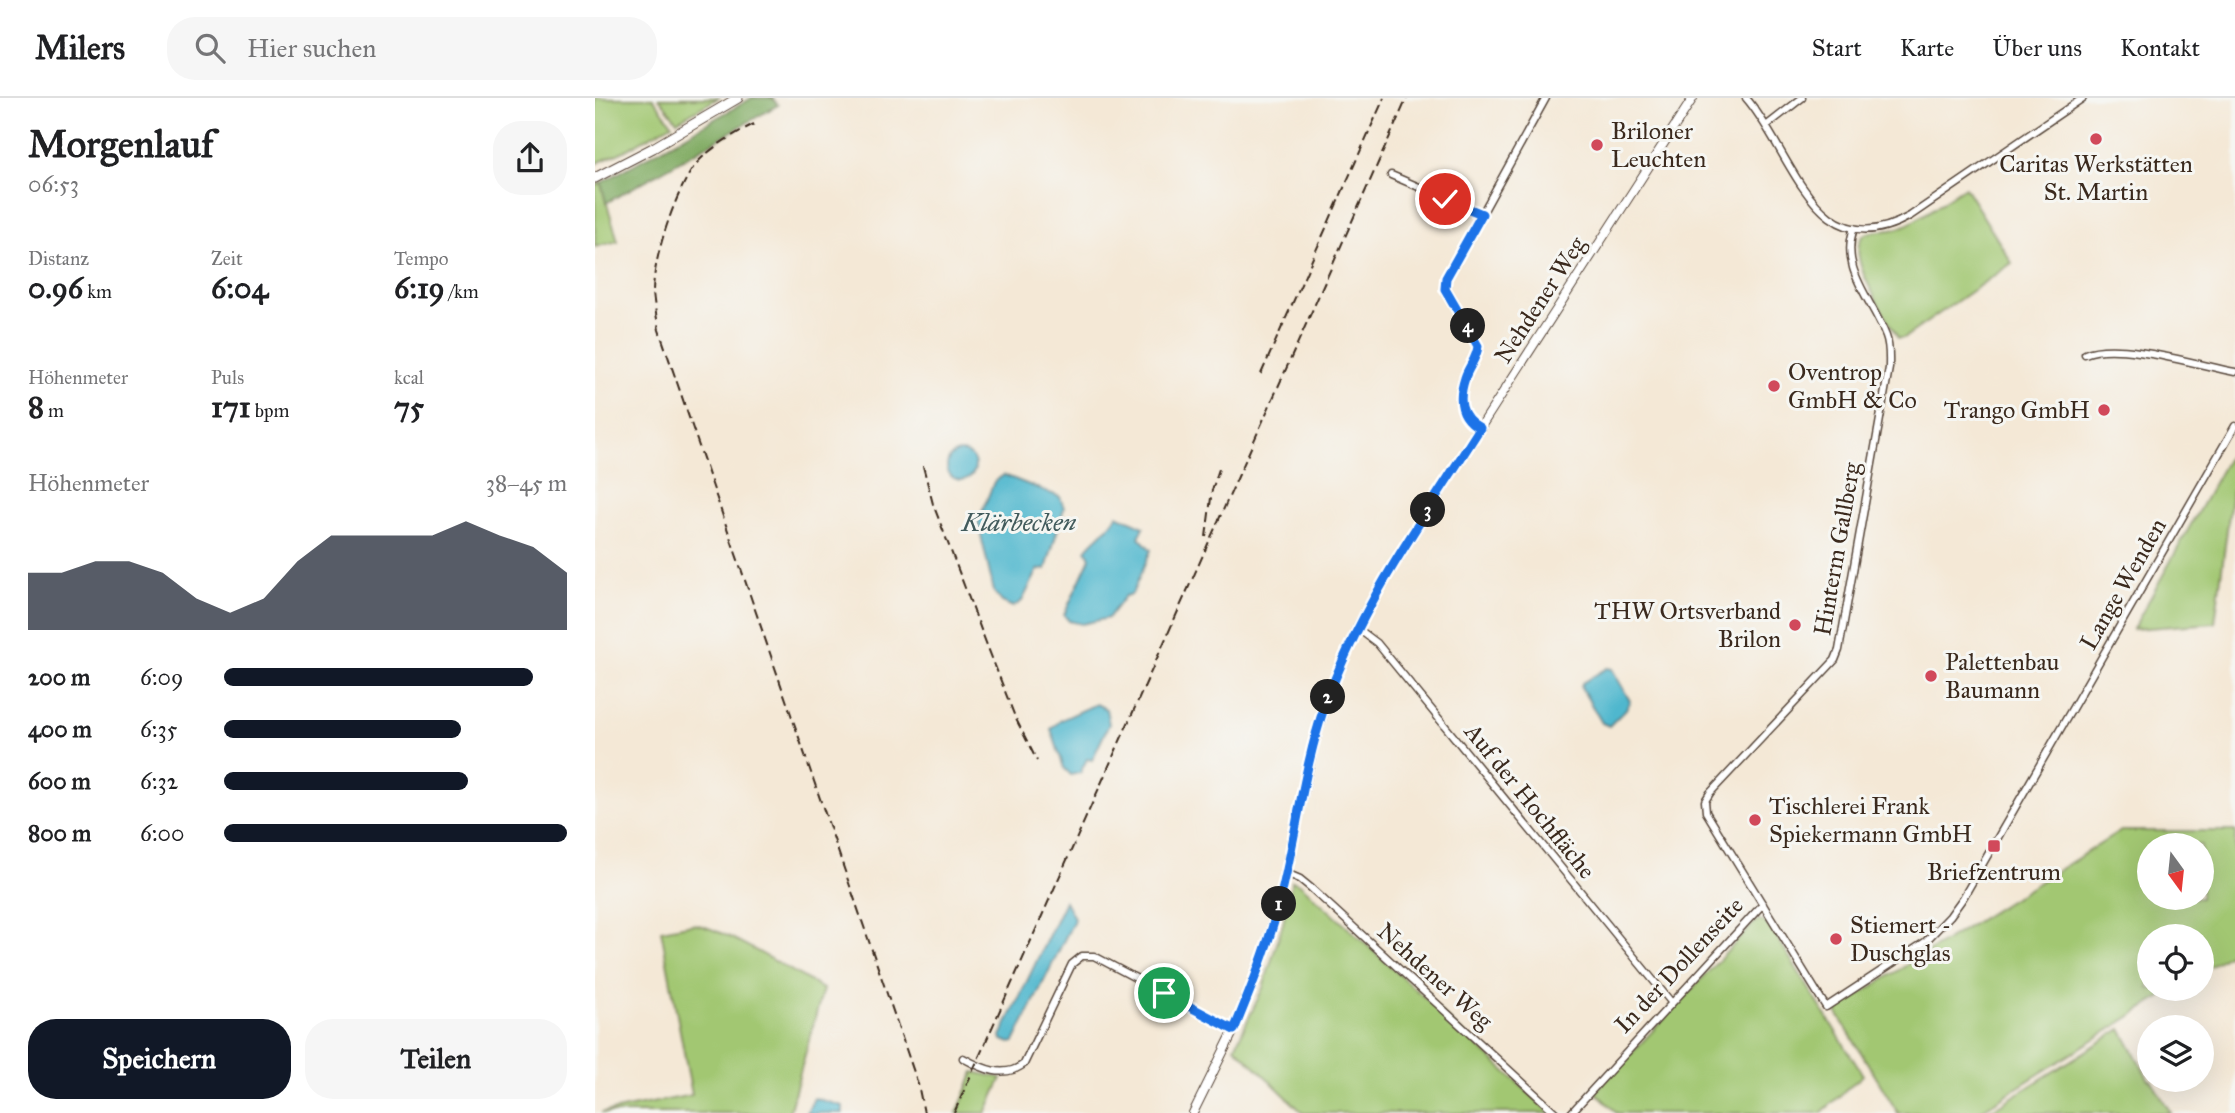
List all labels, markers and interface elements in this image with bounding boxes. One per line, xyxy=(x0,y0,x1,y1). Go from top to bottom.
search box xyxy=(167,17,657,80)
text: Milers xyxy=(35,28,125,68)
icon: search xyxy=(191,29,229,67)
text: Hier suchen xyxy=(247,32,376,64)
text: Start xyxy=(1812,33,1862,63)
text: Karte xyxy=(1900,33,1954,63)
text: Über uns xyxy=(1992,33,2082,63)
text: Kontakt xyxy=(2120,33,2200,63)
place label: Briloner Leuchten xyxy=(1611,116,1706,174)
text: Morgenlauf xyxy=(28,121,214,167)
button: share xyxy=(493,121,567,195)
marker: Caritas Werkstätten St. Martin xyxy=(2088,131,2104,147)
marker: Briloner Leuchten xyxy=(1589,137,1605,153)
place label: Caritas Werkstätten St. Martin xyxy=(1999,149,2193,207)
pin xyxy=(1415,169,1475,229)
text: 06:53 xyxy=(28,170,79,198)
icon: check xyxy=(1426,180,1464,218)
street label: Nehdener Weg xyxy=(1488,230,1593,369)
text: Distanz xyxy=(28,247,89,270)
text: Zeit xyxy=(211,247,243,270)
text: Tempo xyxy=(394,247,449,270)
text: 0.96 xyxy=(28,270,83,306)
text: 6:04 xyxy=(211,270,268,306)
text: 6:19 xyxy=(394,270,445,306)
text: km xyxy=(83,280,112,303)
text: /km xyxy=(445,280,479,303)
pin: 4 xyxy=(1451,308,1485,344)
text: 4 xyxy=(1462,314,1473,337)
place label: Oventrop GmbH & Co xyxy=(1788,357,1917,415)
text: Höhenmeter xyxy=(28,366,128,389)
text: Puls xyxy=(211,366,244,389)
text: kcal xyxy=(394,366,424,389)
marker: Oventrop GmbH & Co xyxy=(1766,378,1782,394)
text: 8 xyxy=(28,389,44,425)
text: 171 xyxy=(211,389,251,425)
text: 75 xyxy=(394,389,424,425)
place label: Trango GmbH xyxy=(1944,395,2090,425)
text: m xyxy=(44,399,64,422)
text: bpm xyxy=(251,399,289,422)
marker: Trango GmbH xyxy=(2096,402,2112,418)
street label: Hinterm Gallberg xyxy=(1807,459,1867,638)
text: Höhenmeter xyxy=(28,469,149,497)
text: 38–45 m xyxy=(486,469,567,497)
pin: 3 xyxy=(1411,492,1445,528)
text: 3 xyxy=(1424,498,1431,521)
water label: Klärbecken xyxy=(960,506,1077,538)
street label: Lange Wenden xyxy=(2073,513,2173,655)
place label: THW Ortsverband Brilon xyxy=(1594,596,1781,654)
marker: THW Ortsverband Brilon xyxy=(1787,617,1803,633)
place label: Palettenbau Baumann xyxy=(1945,647,2060,705)
text: 200 m xyxy=(28,663,90,691)
text: 6:09 xyxy=(140,663,183,691)
marker: Palettenbau Baumann xyxy=(1923,668,1939,684)
pin: 2 xyxy=(1311,680,1345,714)
text: 2 xyxy=(1323,685,1332,708)
text: 400 m xyxy=(28,715,92,743)
text: 6:35 xyxy=(140,715,177,743)
street label: Auf der Hochfläche xyxy=(1457,716,1602,885)
text: 600 m xyxy=(28,767,91,795)
text: 6:32 xyxy=(140,767,178,795)
place label: Tischlerei Frank Spiekermann GmbH xyxy=(1769,791,1972,849)
marker: Tischlerei Frank Spiekermann GmbH xyxy=(1747,812,1763,828)
text: 800 m xyxy=(28,819,91,847)
text: 6:00 xyxy=(140,819,184,847)
north arrow xyxy=(2137,833,2214,910)
map controls xyxy=(2137,833,2214,1092)
marker: Briefzentrum xyxy=(1986,838,2002,854)
place label: Briefzentrum xyxy=(1927,857,2061,887)
pin: 1 xyxy=(1261,886,1297,922)
street label: In der Dollenseite xyxy=(1608,891,1750,1039)
text: 1 xyxy=(1275,892,1282,915)
place label: Stiemert - Duschglas xyxy=(1850,910,1951,968)
street label: Nehdener Weg xyxy=(1371,916,1500,1036)
button: locate xyxy=(2137,924,2214,1001)
marker: Stiemert - Duschglas xyxy=(1828,931,1844,947)
pin xyxy=(1134,963,1194,1023)
icon: arrive xyxy=(1145,974,1183,1012)
button: layers xyxy=(2137,1015,2214,1092)
button: Speichern xyxy=(28,1019,291,1099)
button: Teilen xyxy=(305,1019,567,1099)

